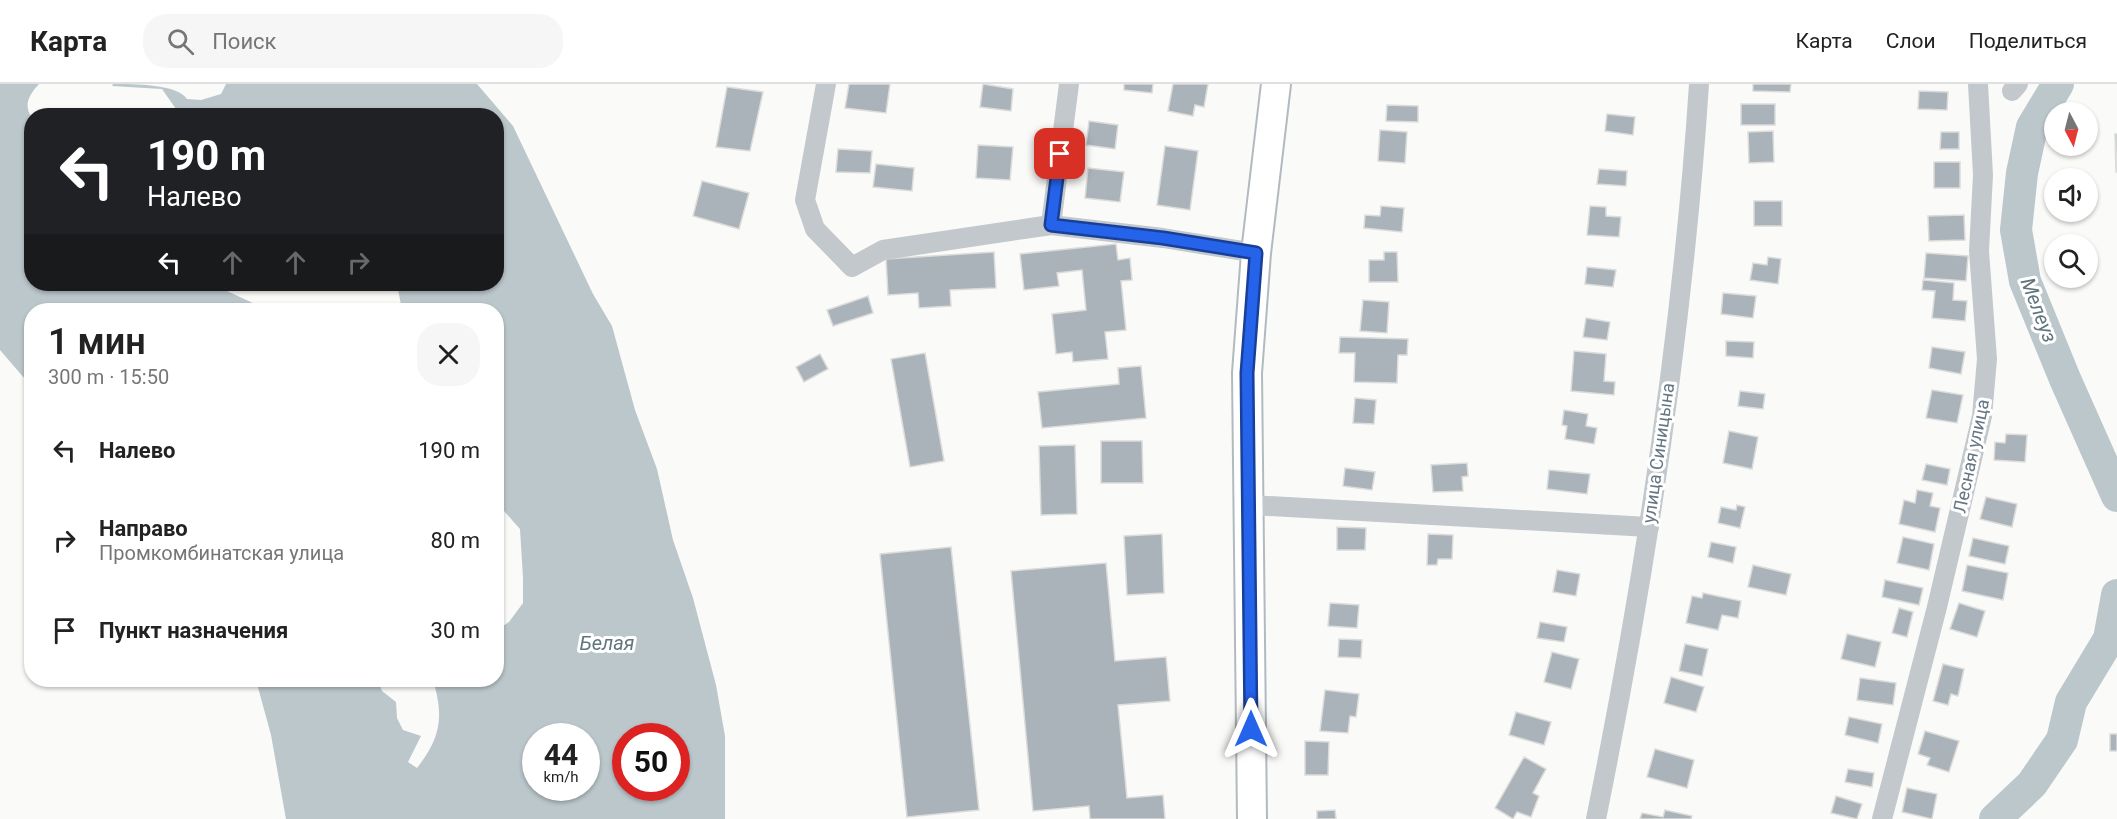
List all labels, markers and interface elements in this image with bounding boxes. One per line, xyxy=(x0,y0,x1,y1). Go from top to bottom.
search box xyxy=(143,14,563,68)
text: Карта xyxy=(30,25,107,58)
icon: search xyxy=(164,25,197,58)
text: Поиск xyxy=(212,29,277,54)
text: Карта xyxy=(1796,29,1853,53)
text: Слои xyxy=(1886,29,1936,53)
text: Поделиться xyxy=(1969,29,2087,53)
north arrow xyxy=(2044,102,2098,156)
map controls xyxy=(2044,102,2098,288)
pin xyxy=(1034,128,1085,179)
text: 190 m xyxy=(147,131,266,180)
icon: left xyxy=(48,132,126,210)
icon: arrive xyxy=(1043,137,1076,170)
button: sound xyxy=(2044,168,2098,222)
text: Налево xyxy=(147,181,242,213)
button: search xyxy=(2044,234,2098,288)
icon: left xyxy=(153,246,186,279)
icon: ahead xyxy=(216,246,249,279)
icon: ahead xyxy=(279,246,312,279)
icon: right xyxy=(342,246,375,279)
water label: Мелеуз xyxy=(2016,274,2062,346)
text: 1 мин xyxy=(48,321,146,363)
button: close xyxy=(417,323,480,386)
text: 300 m · 15:50 xyxy=(48,365,169,389)
street label: улица Синицына xyxy=(1638,381,1678,525)
street label: Лесная улица xyxy=(1949,397,1993,515)
icon: left xyxy=(48,434,81,467)
text: Налево xyxy=(99,438,176,463)
text: 190 m xyxy=(418,438,480,463)
text: Направо xyxy=(99,516,188,541)
icon: right xyxy=(48,524,81,557)
text: 80 m xyxy=(431,528,480,553)
text: Промкомбинатская улица xyxy=(99,541,344,565)
icon: arrive xyxy=(48,614,81,647)
text: Пункт назначения xyxy=(99,618,288,643)
text: 30 m xyxy=(431,618,480,643)
water label: Белая xyxy=(579,631,635,655)
position arrow xyxy=(1219,697,1283,761)
speed limit sign: 50 xyxy=(612,723,690,801)
text: 44 xyxy=(544,737,578,772)
text: km/h xyxy=(543,768,579,786)

